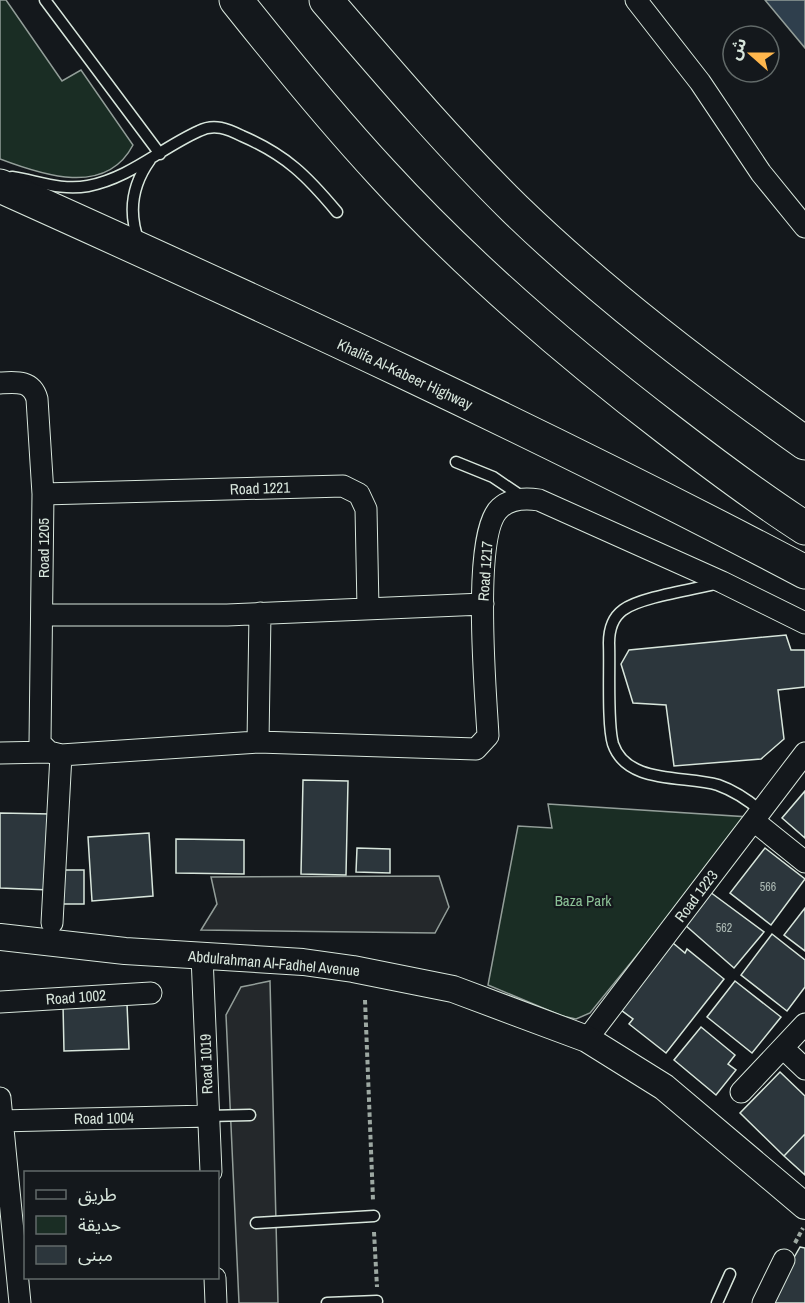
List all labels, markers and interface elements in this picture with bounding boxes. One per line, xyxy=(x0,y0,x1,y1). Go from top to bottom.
north arrow xyxy=(721,24,781,84)
text: ش xyxy=(723,34,751,63)
street label: Khalifa Al-Kabeer Highway xyxy=(334,333,477,415)
street label: Road 1221 xyxy=(230,476,291,500)
street label: Road 1205 xyxy=(33,518,54,578)
street label: Road 1217 xyxy=(472,540,498,602)
street label: Road 1223 xyxy=(670,866,723,926)
house number: 566 xyxy=(760,879,776,895)
park label: Baza Park xyxy=(555,890,612,911)
house number: 562 xyxy=(716,920,732,936)
street label: Abdulrahman Al-Fadhel Avenue xyxy=(186,945,361,981)
street label: Road 1002 xyxy=(45,984,107,1010)
street label: Road 1019 xyxy=(194,1033,218,1094)
street label: Road 1004 xyxy=(74,1107,134,1129)
legend xyxy=(24,1171,219,1279)
text: طريق xyxy=(78,1182,117,1207)
text: حديقة xyxy=(78,1212,121,1237)
text: مبنى xyxy=(78,1242,113,1267)

